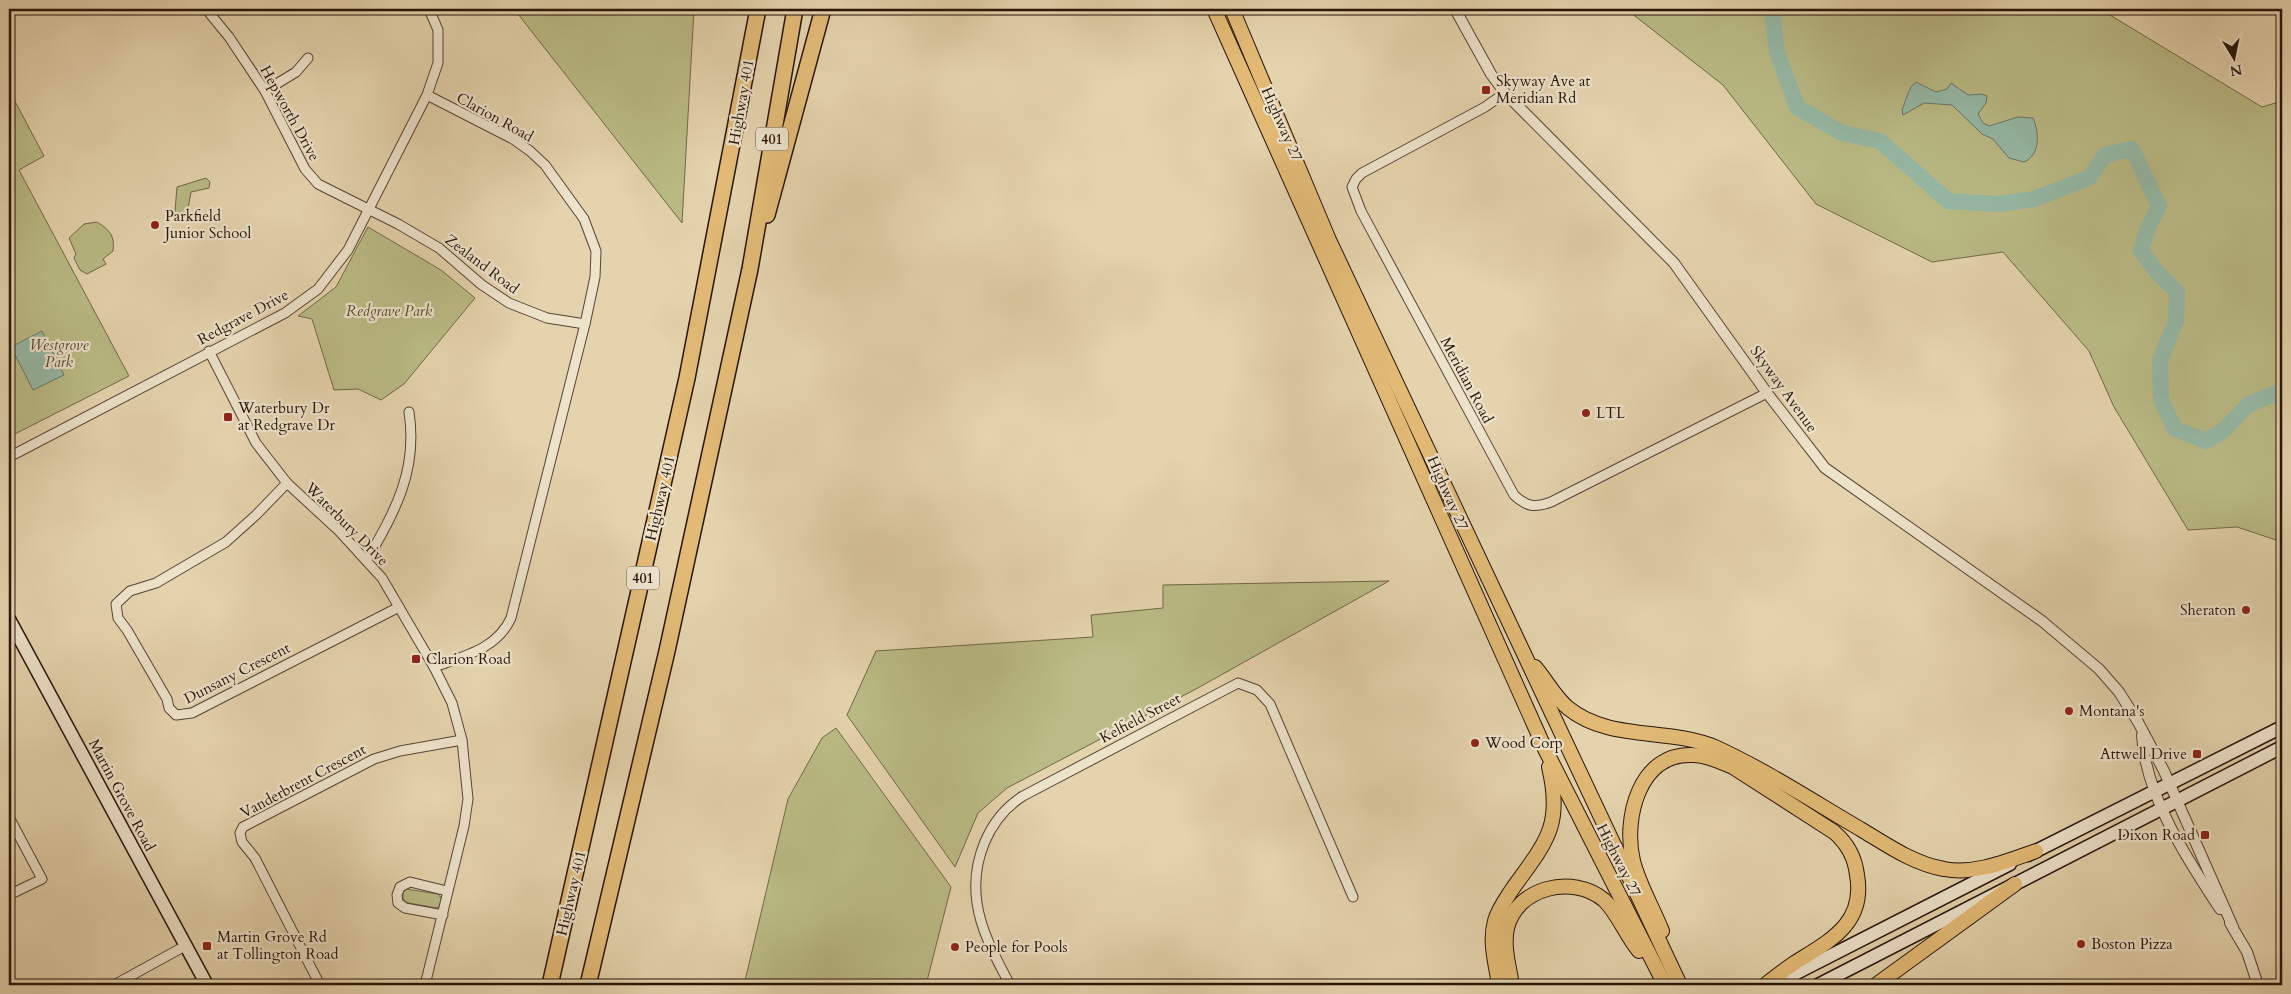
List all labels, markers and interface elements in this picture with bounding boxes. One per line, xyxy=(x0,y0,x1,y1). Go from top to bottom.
north arrow xyxy=(2208,32,2258,82)
street label: Highway 401 xyxy=(724,57,758,147)
text: N xyxy=(2229,60,2244,81)
street label: Hepworth Drive xyxy=(256,62,325,164)
place label: Skyway Ave at Meridian Rd xyxy=(1496,71,1591,108)
street label: Highway 27 xyxy=(1257,84,1307,165)
marker: Skyway Ave at Meridian Rd xyxy=(1480,84,1492,96)
street label: Clarion Road xyxy=(453,88,537,146)
road number: 401 xyxy=(756,128,788,150)
place label: Parkfield Junior School xyxy=(163,206,251,243)
marker: Parkfield Junior School xyxy=(149,219,161,231)
street label: Zealand Road xyxy=(441,230,523,298)
street label: Redgrave Drive xyxy=(194,285,292,349)
park label: Redgrave Park xyxy=(346,301,433,321)
street label: Meridian Road xyxy=(1436,333,1498,427)
park label: Westgrove Park xyxy=(30,335,89,372)
street label: Skyway Avenue xyxy=(1746,342,1822,437)
place label: Waterbury Dr at Redgrave Dr xyxy=(237,398,335,435)
place label: LTL xyxy=(1596,403,1626,423)
marker: LTL xyxy=(1580,407,1592,419)
marker: Waterbury Dr at Redgrave Dr xyxy=(222,411,234,423)
street label: Highway 401 xyxy=(640,453,680,543)
street label: Highway 27 xyxy=(1423,453,1473,534)
street label: Waterbury Drive xyxy=(300,477,393,570)
road number: 401 xyxy=(627,566,659,590)
place label: Sheraton xyxy=(2180,600,2236,620)
marker: Sheraton xyxy=(2240,604,2252,616)
street label: Dunsany Crescent xyxy=(181,638,294,708)
place label: Clarion Road xyxy=(426,649,511,669)
marker: Clarion Road xyxy=(410,653,422,665)
street label: Kelfield Street xyxy=(1096,688,1184,748)
place label: Montana's xyxy=(2079,701,2144,721)
marker: Montana's xyxy=(2063,705,2075,717)
place label: Wood Corp xyxy=(1484,733,1563,753)
street label: Martin Grove Road xyxy=(84,735,160,855)
marker: Wood Corp xyxy=(1469,737,1481,749)
street label: Vanderbrent Crescent xyxy=(237,739,370,823)
place label: Attwell Drive xyxy=(2100,744,2187,764)
marker: Attwell Drive xyxy=(2191,748,2203,760)
street label: Highway 27 xyxy=(1592,820,1646,900)
place label: Dixon Road xyxy=(2118,825,2195,845)
marker: Dixon Road xyxy=(2199,829,2211,841)
street label: Highway 401 xyxy=(551,848,591,938)
place label: Martin Grove Rd at Tollington Road xyxy=(217,927,339,964)
place label: Boston Pizza xyxy=(2091,934,2173,954)
place label: People for Pools xyxy=(965,937,1068,957)
marker: Boston Pizza xyxy=(2075,938,2087,950)
marker: Martin Grove Rd at Tollington Road xyxy=(201,940,213,952)
marker: People for Pools xyxy=(949,941,961,953)

